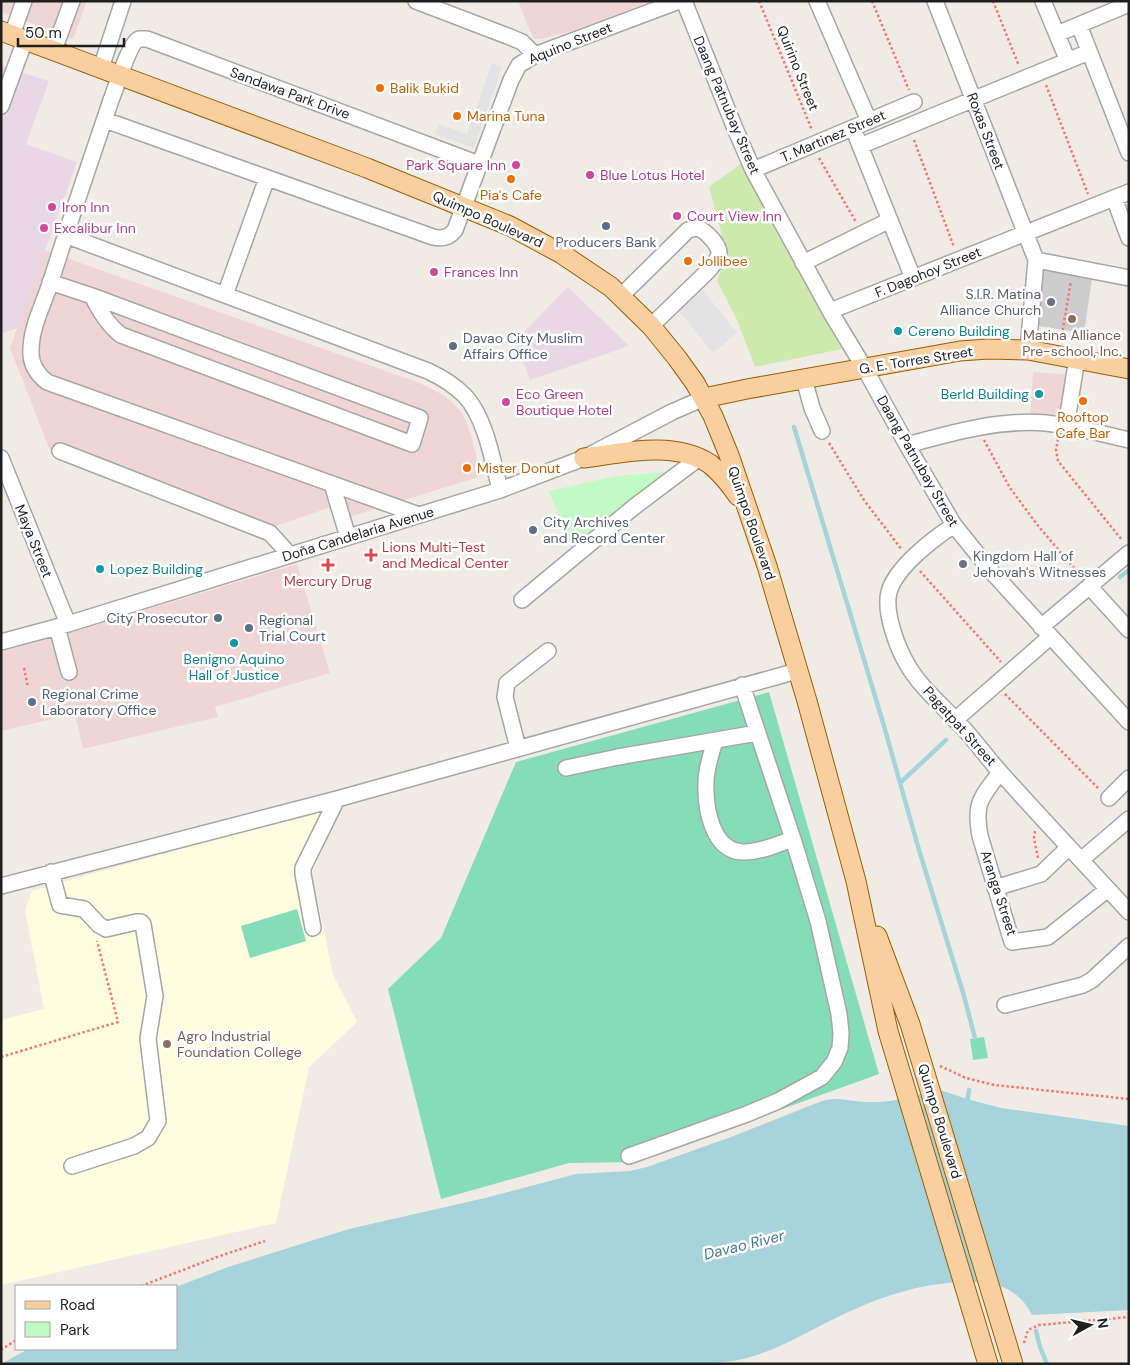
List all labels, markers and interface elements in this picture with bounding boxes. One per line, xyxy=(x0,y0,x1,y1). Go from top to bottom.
scale bar xyxy=(18,15,124,47)
street label: Aquino Street xyxy=(525,18,615,68)
text: 50 m xyxy=(25,23,62,43)
street label: Quirino Street xyxy=(773,23,823,113)
street label: Daang Patnubay Street xyxy=(690,33,764,177)
street label: Sandawa Park Drive xyxy=(228,63,352,123)
place label: Balik Bukid xyxy=(390,79,459,97)
marker: Balik Bukid xyxy=(374,82,386,94)
street label: Roxas Street xyxy=(963,90,1009,172)
street label: T. Martinez Street xyxy=(778,106,888,166)
place label: Marina Tuna xyxy=(467,107,545,125)
marker: Marina Tuna xyxy=(451,110,463,122)
place label: Park Square Inn xyxy=(406,156,506,174)
marker: Park Square Inn xyxy=(510,159,522,171)
place label: Blue Lotus Hotel xyxy=(600,166,705,184)
marker: Blue Lotus Hotel xyxy=(584,169,596,181)
marker: Pia's Cafe xyxy=(505,173,517,185)
street label: Quimpo Boulevard xyxy=(430,186,546,252)
place label: Pia's Cafe xyxy=(480,186,542,204)
place label: Iron Inn xyxy=(62,198,110,216)
marker: Iron Inn xyxy=(46,201,58,213)
place label: Court View Inn xyxy=(687,207,782,225)
marker: Court View Inn xyxy=(671,210,683,222)
place label: Excalibur Inn xyxy=(54,219,136,237)
marker: Producers Bank xyxy=(600,220,612,232)
marker: Excalibur Inn xyxy=(38,222,50,234)
place label: Producers Bank xyxy=(555,233,657,251)
street label: F. Dagohoy Street xyxy=(872,242,984,302)
place label: Jollibee xyxy=(698,252,748,270)
marker: Jollibee xyxy=(682,255,694,267)
place label: Frances Inn xyxy=(444,263,518,281)
marker: Frances Inn xyxy=(428,266,440,278)
place label: S.I.R. Matina Alliance Church xyxy=(940,285,1041,319)
marker: S.I.R. Matina Alliance Church xyxy=(1045,296,1057,308)
marker: Matina Alliance Pre-school, Inc. xyxy=(1066,313,1078,325)
place label: Cereno Building xyxy=(908,322,1010,340)
marker: Cereno Building xyxy=(892,325,904,337)
place label: Matina Alliance Pre-school, Inc. xyxy=(1022,326,1122,360)
place label: Davao City Muslim Affairs Office xyxy=(463,329,583,363)
marker: Davao City Muslim Affairs Office xyxy=(447,340,459,352)
street label: G. E. Torres Street xyxy=(858,342,974,378)
place label: Eco Green Boutique Hotel xyxy=(516,385,612,419)
place label: Berld Building xyxy=(941,385,1029,403)
marker: Berld Building xyxy=(1033,388,1045,400)
street label: Daang Patnubay Street xyxy=(873,392,963,530)
marker: Rooftop Cafe Bar xyxy=(1077,395,1089,407)
marker: Eco Green Boutique Hotel xyxy=(500,396,512,408)
place label: Rooftop Cafe Bar xyxy=(1055,408,1111,442)
place label: Mister Donut xyxy=(477,459,560,477)
marker: Mister Donut xyxy=(461,462,473,474)
street label: Quimpo Boulevard xyxy=(724,464,780,582)
street label: Maya Street xyxy=(11,502,57,580)
street label: Doña Candelaria Avenue xyxy=(280,502,436,566)
place label: City Archives and Record Center xyxy=(543,513,665,547)
marker: City Archives and Record Center xyxy=(527,524,539,536)
place label: Lions Multi-Test and Medical Center xyxy=(382,538,509,572)
place label: Kingdom Hall of Jehovah's Witnesses xyxy=(973,547,1106,581)
marker: Lions Multi-Test and Medical Center xyxy=(364,548,378,562)
marker: Kingdom Hall of Jehovah's Witnesses xyxy=(957,558,969,570)
marker: Mercury Drug xyxy=(322,559,334,571)
place label: Lopez Building xyxy=(110,560,203,578)
marker: Lopez Building xyxy=(94,563,106,575)
place label: Mercury Drug xyxy=(284,572,372,590)
place label: City Prosecutor xyxy=(106,609,208,627)
place label: Regional Trial Court xyxy=(259,611,326,645)
marker: City Prosecutor xyxy=(212,612,224,624)
marker: Regional Trial Court xyxy=(243,622,255,634)
marker: Benigno Aquino Hall of Justice xyxy=(228,637,240,649)
place label: Benigno Aquino Hall of Justice xyxy=(183,650,285,684)
street label: Pagatpat Street xyxy=(919,682,1001,770)
place label: Regional Crime Laboratory Office xyxy=(42,685,156,719)
marker: Regional Crime Laboratory Office xyxy=(26,696,38,708)
street label: Aranga Street xyxy=(977,848,1021,938)
place label: Agro Industrial Foundation College xyxy=(177,1027,302,1061)
marker: Agro Industrial Foundation College xyxy=(161,1038,173,1050)
street label: Quimpo Boulevard xyxy=(914,1061,966,1181)
water label: Davao River xyxy=(702,1225,787,1265)
legend xyxy=(15,1285,178,1350)
text: Road xyxy=(60,1295,95,1315)
north arrow xyxy=(1065,1300,1115,1350)
text: N xyxy=(1093,1317,1112,1330)
text: Park xyxy=(60,1320,90,1340)

